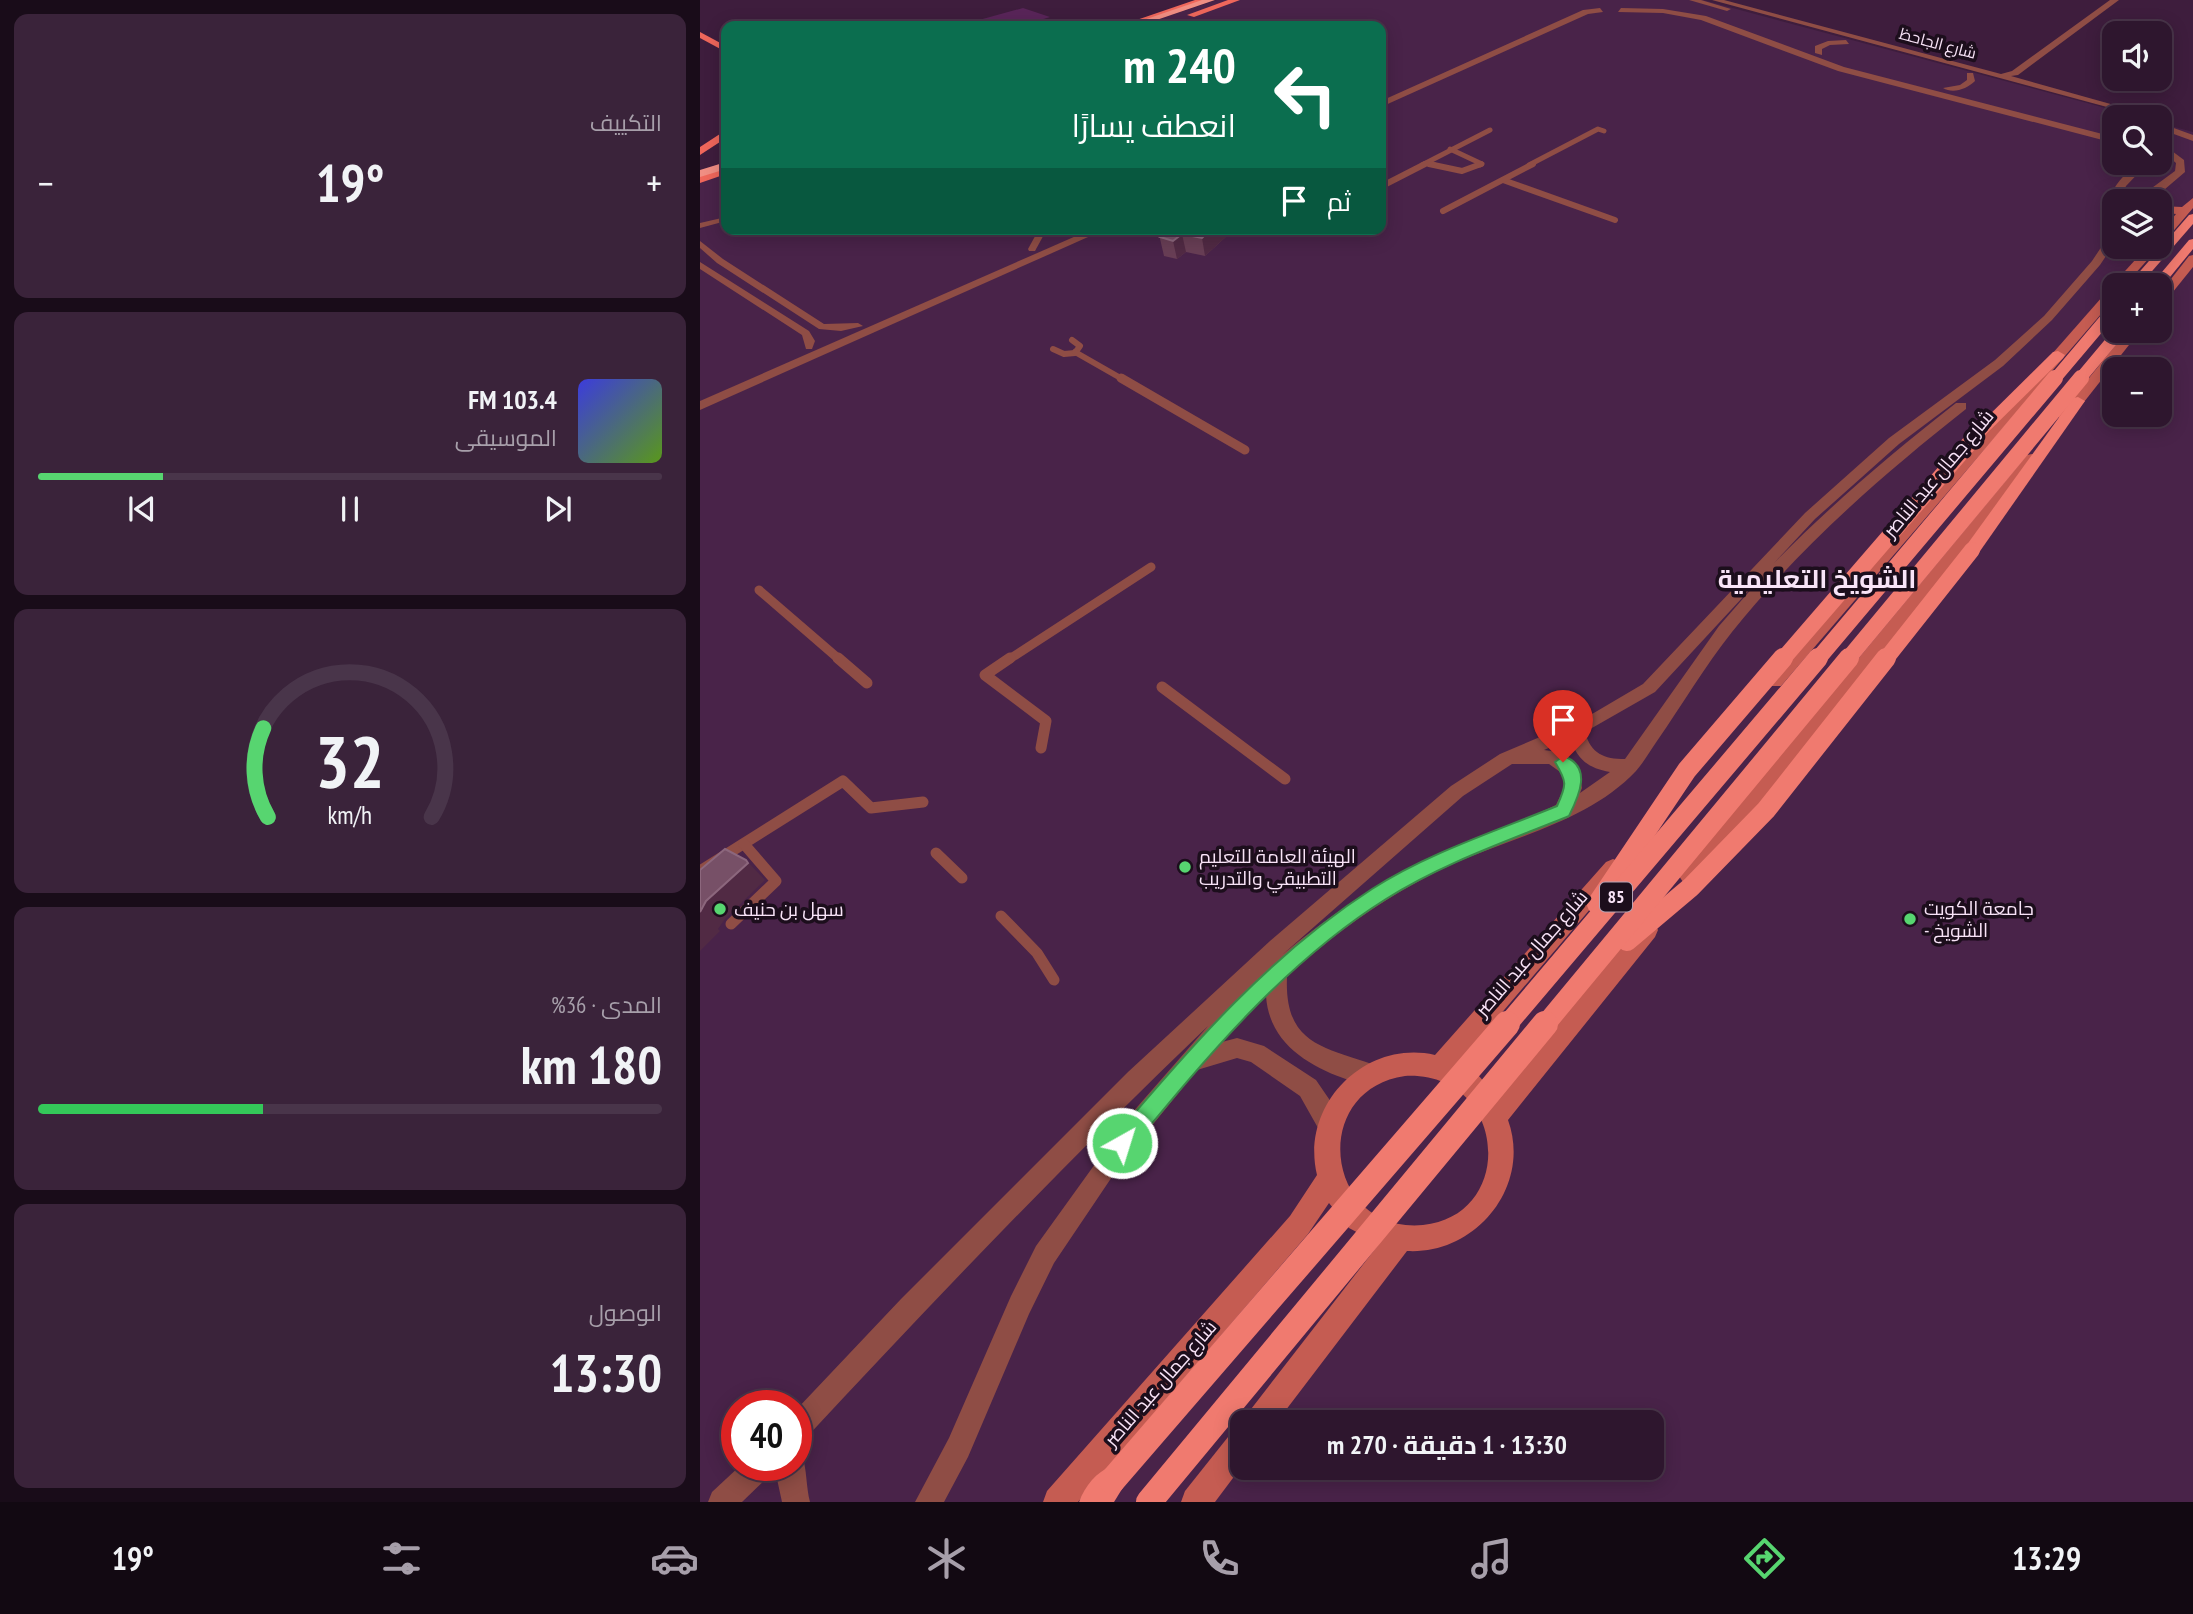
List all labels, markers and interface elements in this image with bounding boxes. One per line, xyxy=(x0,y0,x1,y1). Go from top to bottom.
map controls xyxy=(2102,21,2172,427)
button: sound xyxy=(2102,21,2172,91)
street label: شارع الجاحظ xyxy=(1897,23,1979,65)
text: 240 m xyxy=(1123,33,1236,97)
icon: left xyxy=(1260,49,1351,140)
text: انعطف يسارًا xyxy=(1071,104,1236,146)
button: search xyxy=(2102,105,2172,175)
text: التكييف xyxy=(590,108,662,137)
text: 19° xyxy=(316,149,384,216)
text: − xyxy=(38,158,54,207)
text: + xyxy=(646,158,662,207)
icon: arrive xyxy=(1275,182,1313,220)
text: ثم xyxy=(1327,185,1351,218)
button: layers xyxy=(2102,189,2172,259)
button: + xyxy=(2102,273,2172,343)
button: − xyxy=(2102,357,2172,427)
text: 103.4 FM xyxy=(468,383,557,416)
street label: شارع جمال عبد الناصر xyxy=(1877,404,2000,544)
text: الموسيقى xyxy=(455,423,557,452)
icon: previous xyxy=(123,490,161,528)
icon: pause xyxy=(331,490,369,528)
icon: next xyxy=(539,490,577,528)
district label: الشويخ التعليمية xyxy=(1718,562,1916,596)
pin xyxy=(1533,690,1593,762)
icon: arrive xyxy=(1544,701,1582,739)
text: 32 xyxy=(315,713,385,807)
text: km/h xyxy=(328,799,372,831)
place label: الهيئة العامة للتعليم التطبيقي والتدريب xyxy=(1199,844,1356,893)
marker: الهيئة العامة للتعليم التطبيقي والتدريب xyxy=(1177,859,1193,875)
road number: 85 xyxy=(1600,882,1632,912)
street label: شارع جمال عبد الناصر xyxy=(1469,885,1594,1023)
place label: جامعة الكويت - الشويخ xyxy=(1924,896,2034,944)
place label: سهل بن حنيف xyxy=(734,897,844,921)
marker: سهل بن حنيف xyxy=(712,901,728,917)
marker: جامعة الكويت - الشويخ xyxy=(1902,911,1918,927)
text: المدى · 36% xyxy=(551,990,662,1019)
text: 180 km xyxy=(521,1031,662,1098)
position arrow xyxy=(1085,1106,1159,1180)
text: الوصول xyxy=(589,1298,662,1327)
street label: شارع جمال عبد الناصر xyxy=(1098,1315,1223,1453)
text: 13:30 xyxy=(550,1339,662,1406)
speed limit sign: 40 xyxy=(721,1390,812,1481)
text: 13:30 · 1 دقيقة · 270 m xyxy=(1327,1428,1567,1461)
icon: filters xyxy=(377,1534,426,1583)
icon: car xyxy=(650,1534,699,1583)
icon: climate xyxy=(922,1534,971,1583)
icon: phone xyxy=(1195,1534,1244,1583)
icon: music xyxy=(1467,1534,1516,1583)
icon: directions xyxy=(1740,1534,1789,1583)
text: 19° xyxy=(112,1537,154,1579)
text: 13:29 xyxy=(2012,1537,2081,1579)

